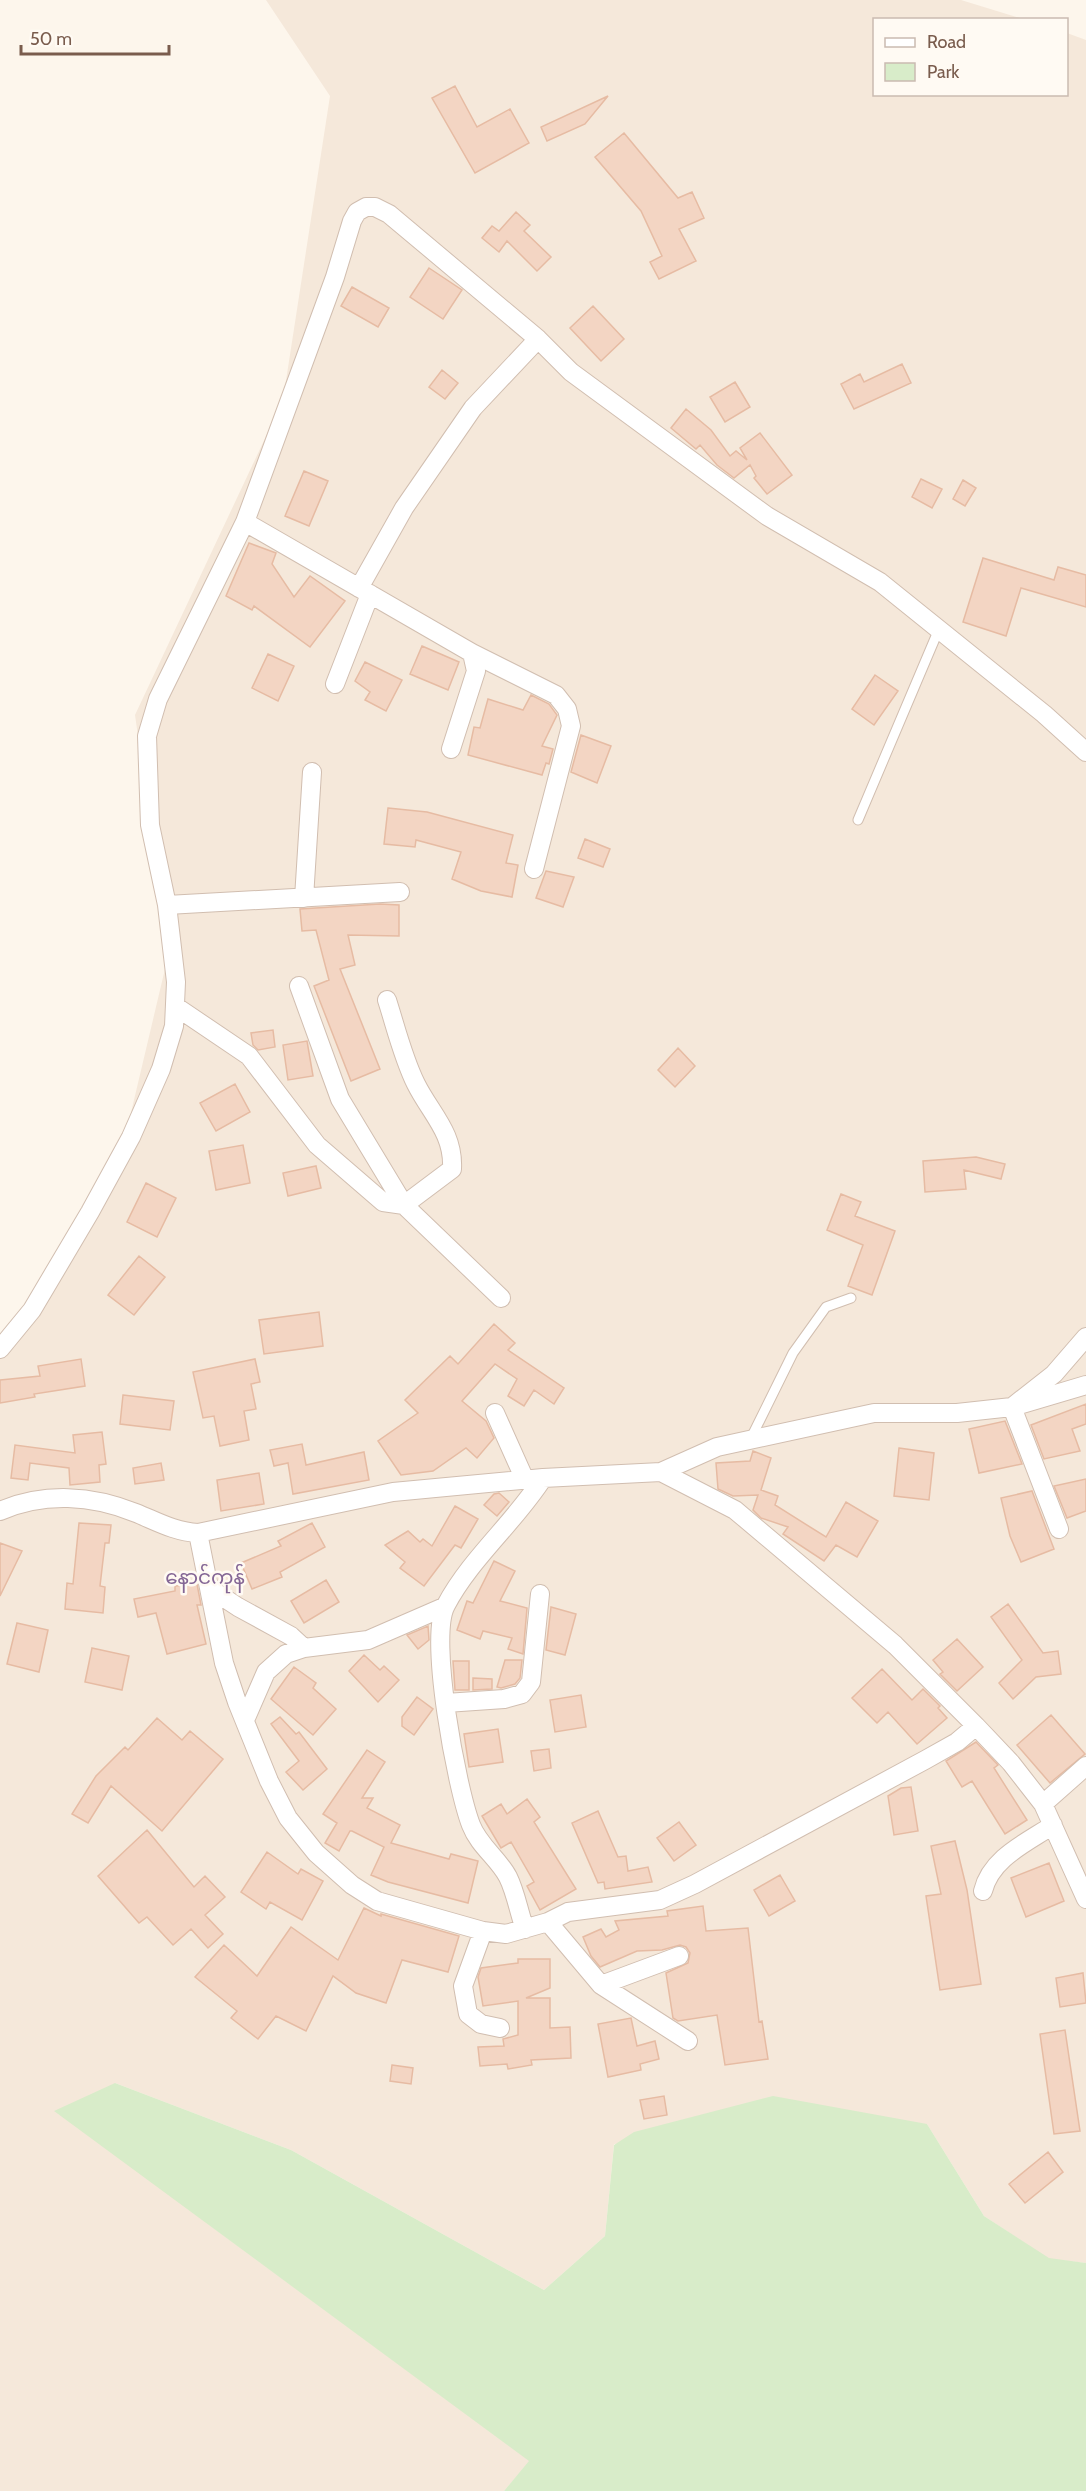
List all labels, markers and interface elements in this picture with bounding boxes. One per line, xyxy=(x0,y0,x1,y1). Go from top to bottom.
scale bar xyxy=(21,18,170,56)
legend xyxy=(873,18,1068,96)
text: 50 m xyxy=(30,28,72,50)
text: Road xyxy=(927,31,966,53)
text: Park xyxy=(927,61,960,83)
district label: နောင်ကုန် xyxy=(165,1563,245,1594)

